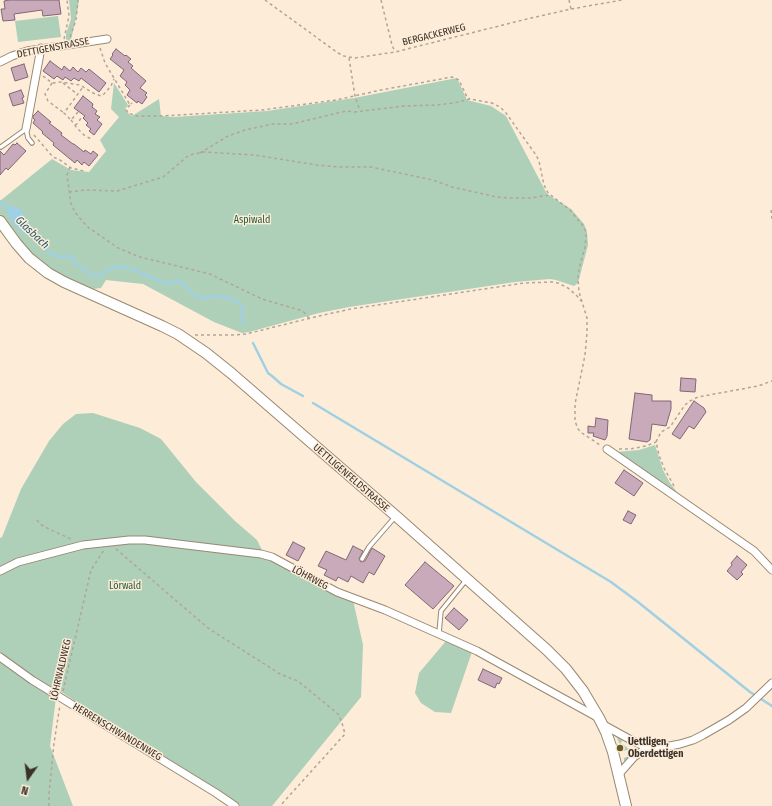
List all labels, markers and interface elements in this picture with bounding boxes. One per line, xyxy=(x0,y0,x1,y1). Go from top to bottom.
street label: BERGACKERWEG xyxy=(401,21,467,49)
street label: DETTIGENSTRASSE xyxy=(16,35,90,61)
water label: Glasbach xyxy=(13,214,51,252)
park label: Aspiwald xyxy=(234,214,270,226)
street label: UETTLIGENFELDSTRASSE xyxy=(310,442,392,514)
street label: LÖHRWEG xyxy=(290,563,330,593)
park label: Lörwald xyxy=(109,580,141,592)
street label: LÖHRWALDWEG xyxy=(48,638,74,702)
street label: HERRENSCHWANDENWEG xyxy=(70,701,164,763)
place label: Uettligen, Oberdettigen xyxy=(628,736,683,760)
marker: Uettligen, Oberdettigen xyxy=(615,743,625,753)
north arrow xyxy=(8,758,48,798)
text: N xyxy=(20,783,30,797)

